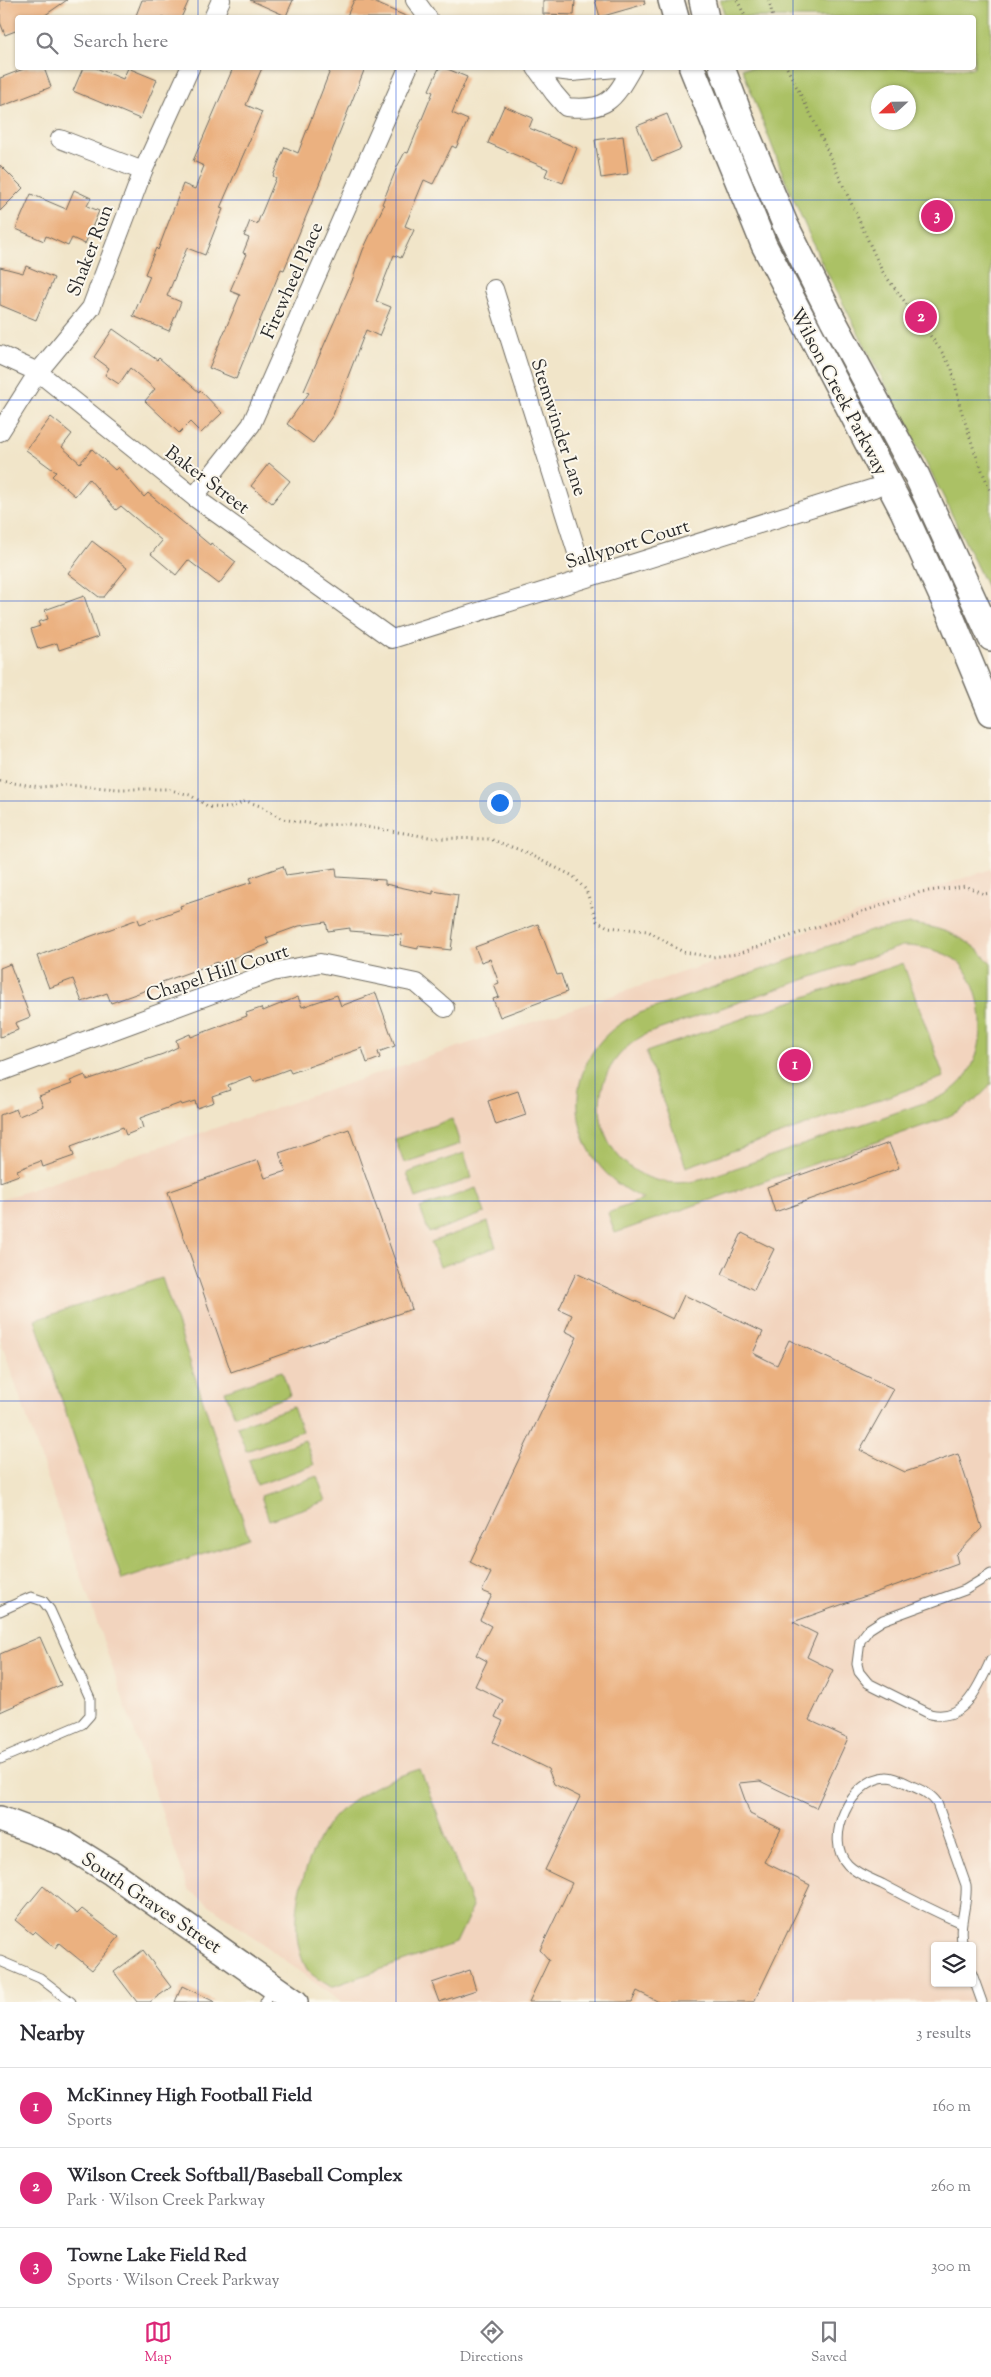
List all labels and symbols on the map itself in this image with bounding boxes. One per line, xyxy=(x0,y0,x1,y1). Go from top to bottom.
north arrow xyxy=(871,85,916,130)
pin: 3 xyxy=(921,197,953,235)
street label: Shaker Run xyxy=(61,201,121,301)
street label: Firewheel Place xyxy=(255,218,331,344)
pin: 2 xyxy=(905,298,937,336)
street label: Wilson Creek Parkway xyxy=(782,304,894,481)
street label: Stemwinder Lane xyxy=(523,356,593,500)
street label: Baker Street xyxy=(159,440,255,522)
street label: Sallyport Court xyxy=(562,514,694,577)
your location xyxy=(487,790,513,816)
street label: Chapel Hill Court xyxy=(143,938,293,1010)
pin: 1 xyxy=(779,1046,811,1084)
street label: South Graves Street xyxy=(75,1847,227,1961)

